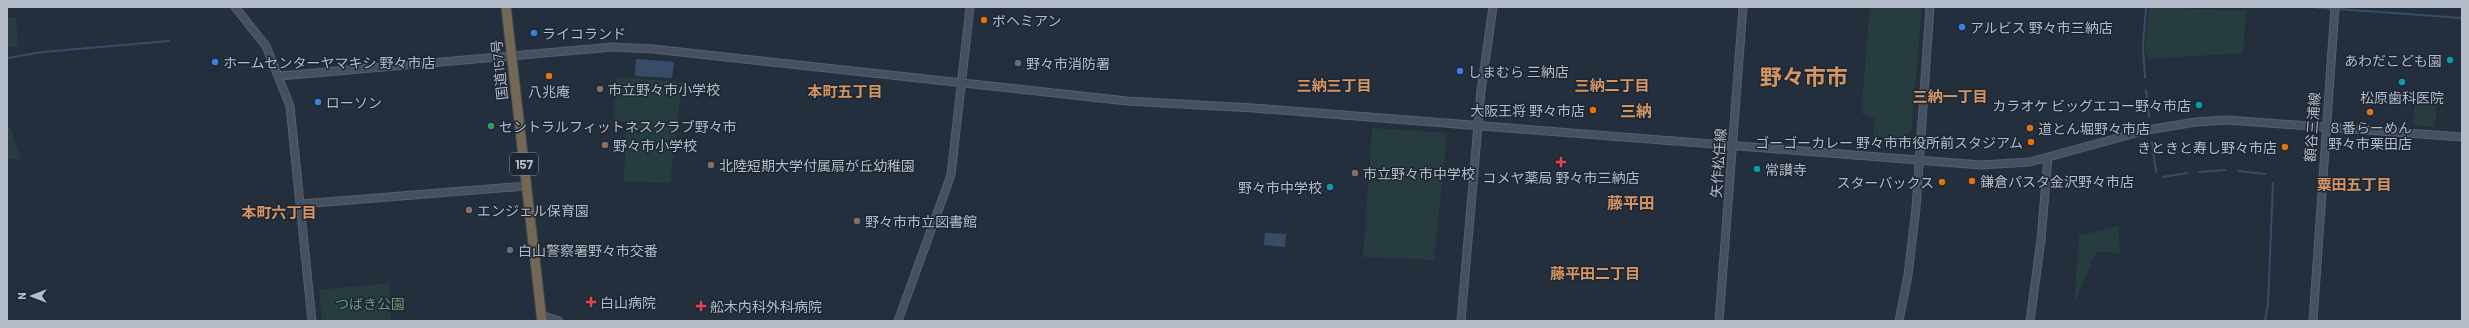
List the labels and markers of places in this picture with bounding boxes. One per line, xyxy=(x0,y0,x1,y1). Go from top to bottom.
place label: ボヘミアン xyxy=(992,12,1061,29)
marker: ボヘミアン xyxy=(979,15,989,25)
place label: アルビス 野々市三納店 xyxy=(1970,19,2113,36)
marker: アルビス 野々市三納店 xyxy=(1957,22,1967,32)
place label: ライコランド xyxy=(542,25,626,42)
marker: ライコランド xyxy=(529,28,539,38)
place label: あわだこども園 xyxy=(2344,52,2442,69)
place label: ホームセンターヤマキシ 野々市店 xyxy=(223,54,435,71)
place label: 野々市消防署 xyxy=(1026,55,1110,72)
marker: あわだこども園 xyxy=(2445,55,2455,65)
marker: ホームセンターヤマキシ 野々市店 xyxy=(210,57,220,67)
marker: 野々市消防署 xyxy=(1013,58,1023,68)
place label: しまむら 三納店 xyxy=(1468,63,1569,80)
marker: しまむら 三納店 xyxy=(1455,66,1465,76)
marker: 八兆庵 xyxy=(544,71,554,81)
marker: 松原歯科医院 xyxy=(2397,77,2407,87)
place label: 市立野々市小学校 xyxy=(608,81,720,98)
place label: 八兆庵 xyxy=(528,83,570,100)
marker: 市立野々市小学校 xyxy=(595,84,605,94)
place label: 松原歯科医院 xyxy=(2360,89,2444,106)
place label: ローソン xyxy=(326,94,382,111)
marker: ローソン xyxy=(313,97,323,107)
place label: カラオケ ビッグエコー野々市店 xyxy=(1992,97,2191,114)
marker: カラオケ ビッグエコー野々市店 xyxy=(2194,100,2204,110)
place label: 大阪王将 野々市店 xyxy=(1470,102,1585,119)
marker: 大阪王将 野々市店 xyxy=(1588,105,1598,115)
marker: ８番らーめん 野々市栗田店 xyxy=(2365,107,2375,117)
place label: セントラルフィットネスクラブ野々市 xyxy=(499,118,737,135)
place label: ８番らーめん 野々市栗田店 xyxy=(2328,119,2412,152)
place label: 道とん堀野々市店 xyxy=(2038,120,2150,137)
marker: セントラルフィットネスクラブ野々市 xyxy=(486,121,496,131)
marker: 道とん堀野々市店 xyxy=(2025,123,2035,133)
place label: ゴーゴーカレー 野々市市役所前スタジアム xyxy=(1755,134,2023,151)
place label: 野々市小学校 xyxy=(613,137,697,154)
marker: ゴーゴーカレー 野々市市役所前スタジアム xyxy=(2026,137,2036,147)
place label: きときと寿し野々市店 xyxy=(2137,139,2277,156)
marker: 野々市小学校 xyxy=(600,140,610,150)
marker: きときと寿し野々市店 xyxy=(2280,142,2290,152)
place label: 北陸短期大学付属扇が丘幼稚園 xyxy=(719,157,915,174)
marker: コメヤ薬局 野々市三納店 xyxy=(1556,157,1566,167)
marker: 北陸短期大学付属扇が丘幼稚園 xyxy=(706,160,716,170)
place label: 常讃寺 xyxy=(1765,161,1807,178)
marker: 常讃寺 xyxy=(1752,164,1762,174)
place label: 市立野々市中学校 xyxy=(1363,165,1475,182)
marker: 市立野々市中学校 xyxy=(1350,168,1360,178)
place label: コメヤ薬局 野々市三納店 xyxy=(1483,169,1639,186)
place label: 鎌倉パスタ金沢野々市店 xyxy=(1980,173,2134,190)
place label: スターバックス xyxy=(1837,174,1934,191)
marker: 鎌倉パスタ金沢野々市店 xyxy=(1967,176,1977,186)
marker: スターバックス xyxy=(1937,177,1947,187)
place label: 野々市中学校 xyxy=(1238,179,1322,196)
marker: 野々市中学校 xyxy=(1325,182,1335,192)
place label: エンジェル保育園 xyxy=(477,202,589,219)
marker: エンジェル保育園 xyxy=(464,205,474,215)
place label: 野々市市立図書館 xyxy=(865,213,977,230)
marker: 野々市市立図書館 xyxy=(852,216,862,226)
place label: 白山警察署野々市交番 xyxy=(518,242,658,259)
marker: 白山警察署野々市交番 xyxy=(505,245,515,255)
place label: 白山病院 xyxy=(600,294,656,311)
marker: 白山病院 xyxy=(585,296,597,308)
place label: 舩木内科外科病院 xyxy=(710,298,822,315)
marker: 舩木内科外科病院 xyxy=(695,300,707,312)

